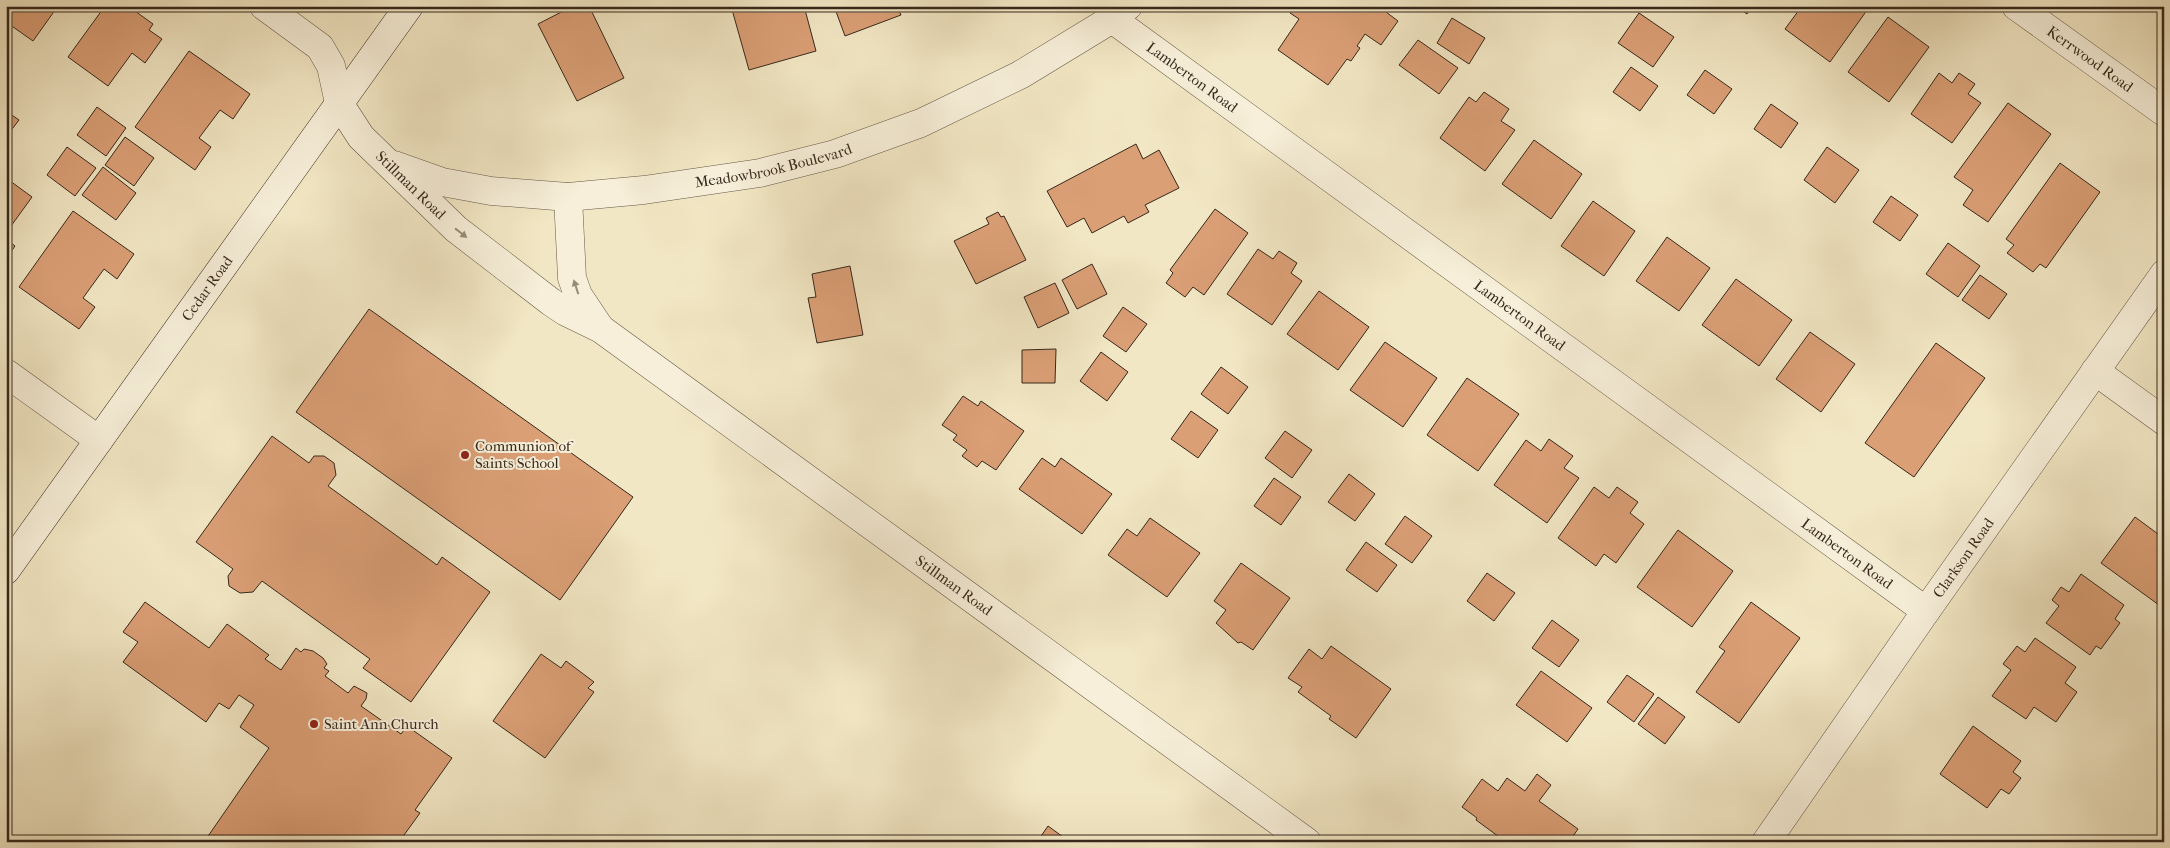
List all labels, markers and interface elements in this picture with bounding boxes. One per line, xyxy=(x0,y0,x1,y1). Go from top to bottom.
street label: Kerrwood Road xyxy=(2043,22,2137,96)
street label: Lamberton Road xyxy=(1143,38,1242,117)
street label: Meadowbrook Boulevard xyxy=(694,139,855,191)
street label: Stillman Road xyxy=(372,147,450,224)
one-way arrow xyxy=(455,227,468,238)
street label: Cedar Road xyxy=(178,252,237,324)
street label: Lamberton Road xyxy=(1470,276,1569,355)
one-way arrow xyxy=(571,280,579,295)
place label: Communion of Saints School xyxy=(475,437,574,472)
marker: Communion of Saints School xyxy=(459,449,471,461)
street label: Lamberton Road xyxy=(1798,514,1897,593)
street label: Clarkson Road xyxy=(1929,514,1998,601)
street label: Stillman Road xyxy=(912,552,997,620)
place label: Saint Ann Church xyxy=(324,715,439,733)
marker: Saint Ann Church xyxy=(308,718,320,730)

